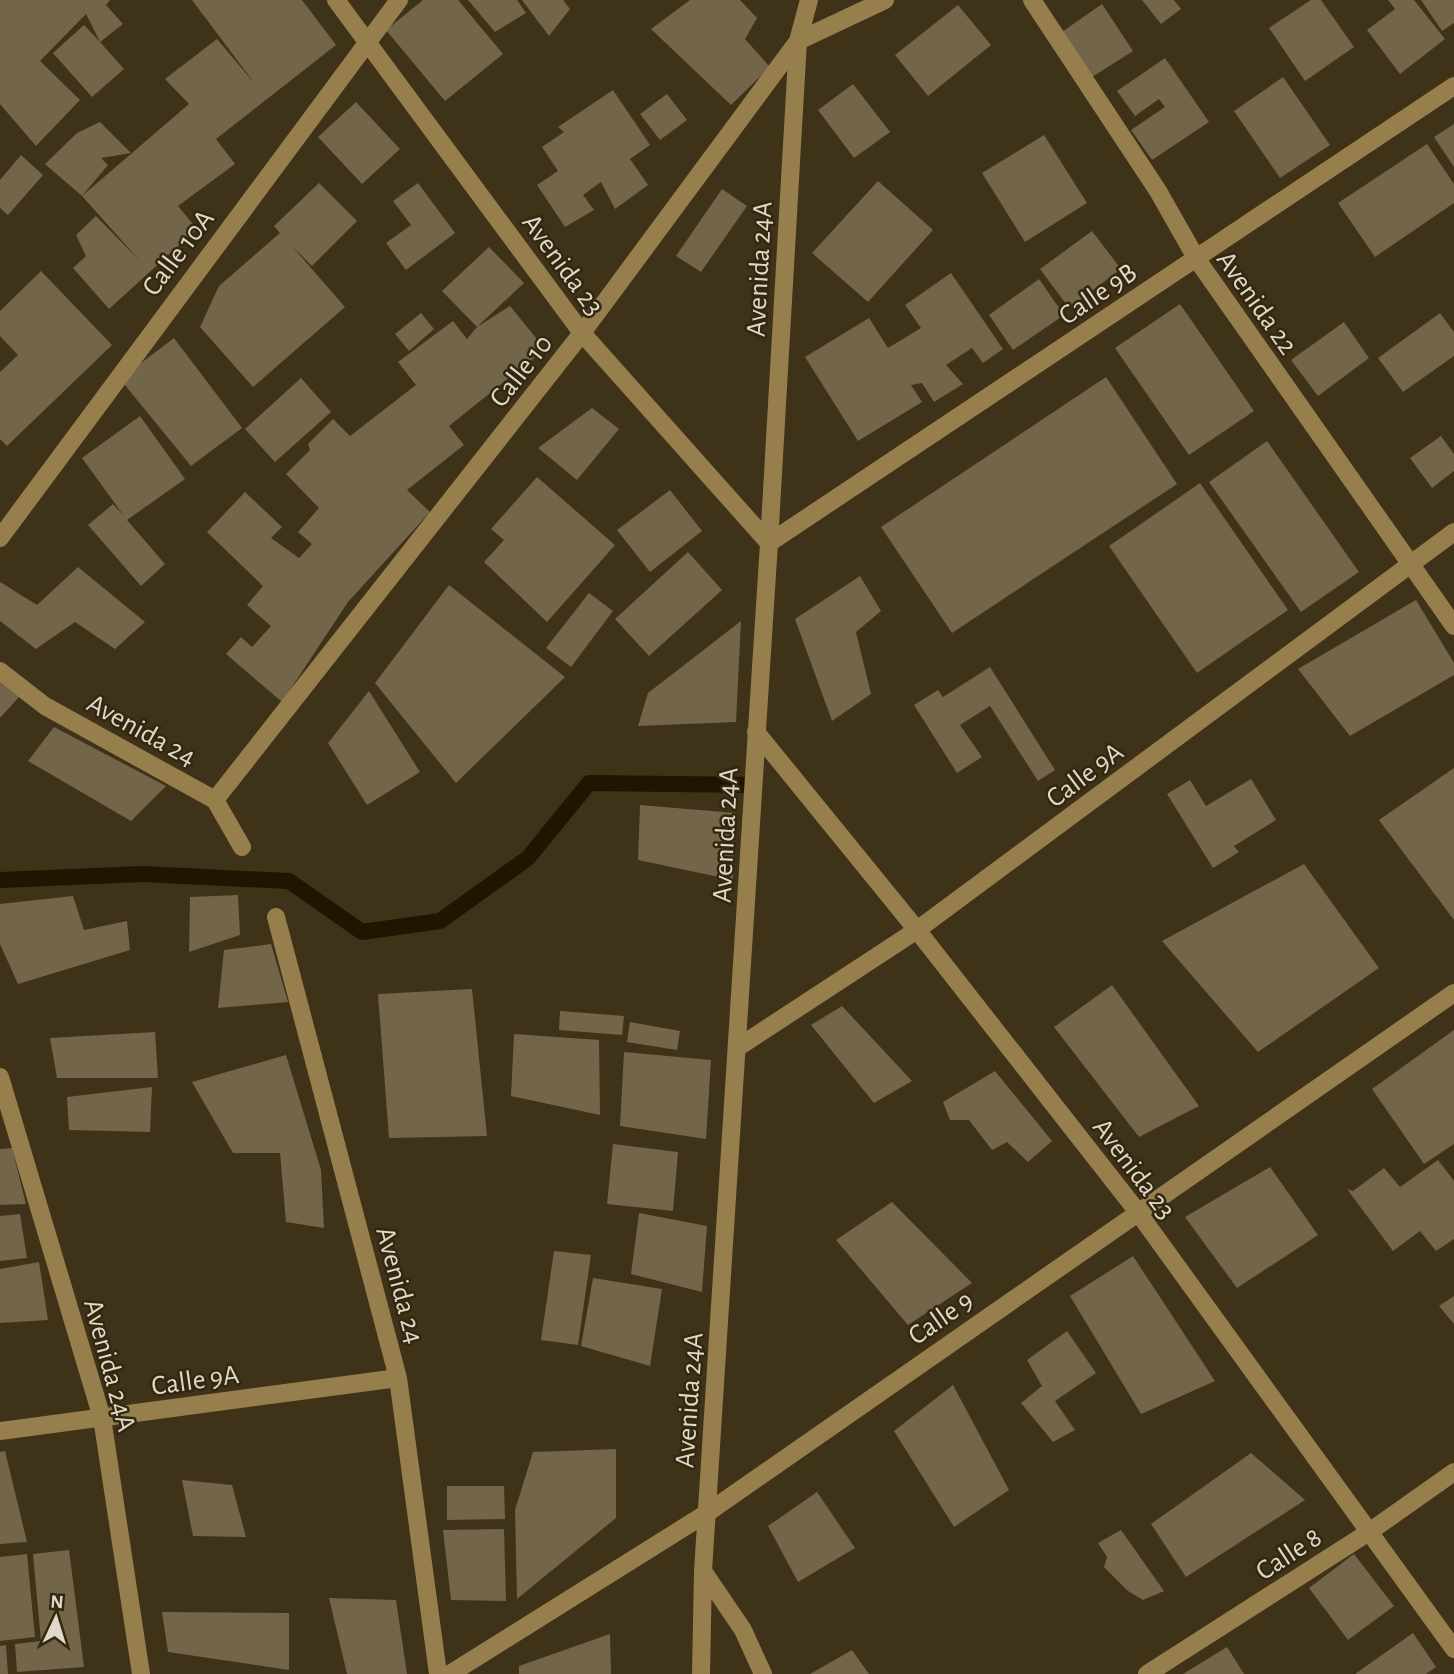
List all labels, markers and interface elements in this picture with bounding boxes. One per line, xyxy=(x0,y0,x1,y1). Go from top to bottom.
street label: Avenida 24A xyxy=(742,201,778,338)
street label: Calle 10A xyxy=(137,205,220,301)
street label: Avenida 23 xyxy=(517,209,608,321)
street label: Avenida 22 xyxy=(1211,246,1302,360)
street label: Calle 9B xyxy=(1054,259,1142,331)
street label: Calle 10 xyxy=(485,330,558,413)
street label: Avenida 24 xyxy=(82,690,200,772)
street label: Calle 9A xyxy=(1042,738,1129,813)
street label: Avenida 24A xyxy=(708,767,744,904)
street label: Avenida 23 xyxy=(1087,1114,1180,1225)
street label: Avenida 24 xyxy=(370,1224,428,1347)
street label: Calle 9 xyxy=(904,1287,979,1351)
street label: Avenida 24A xyxy=(78,1296,140,1435)
street label: Avenida 24A xyxy=(671,1331,709,1469)
street label: Calle 9A xyxy=(150,1361,241,1401)
street label: Calle 8 xyxy=(1251,1523,1327,1586)
north arrow xyxy=(21,1583,91,1653)
text: N xyxy=(50,1593,64,1612)

